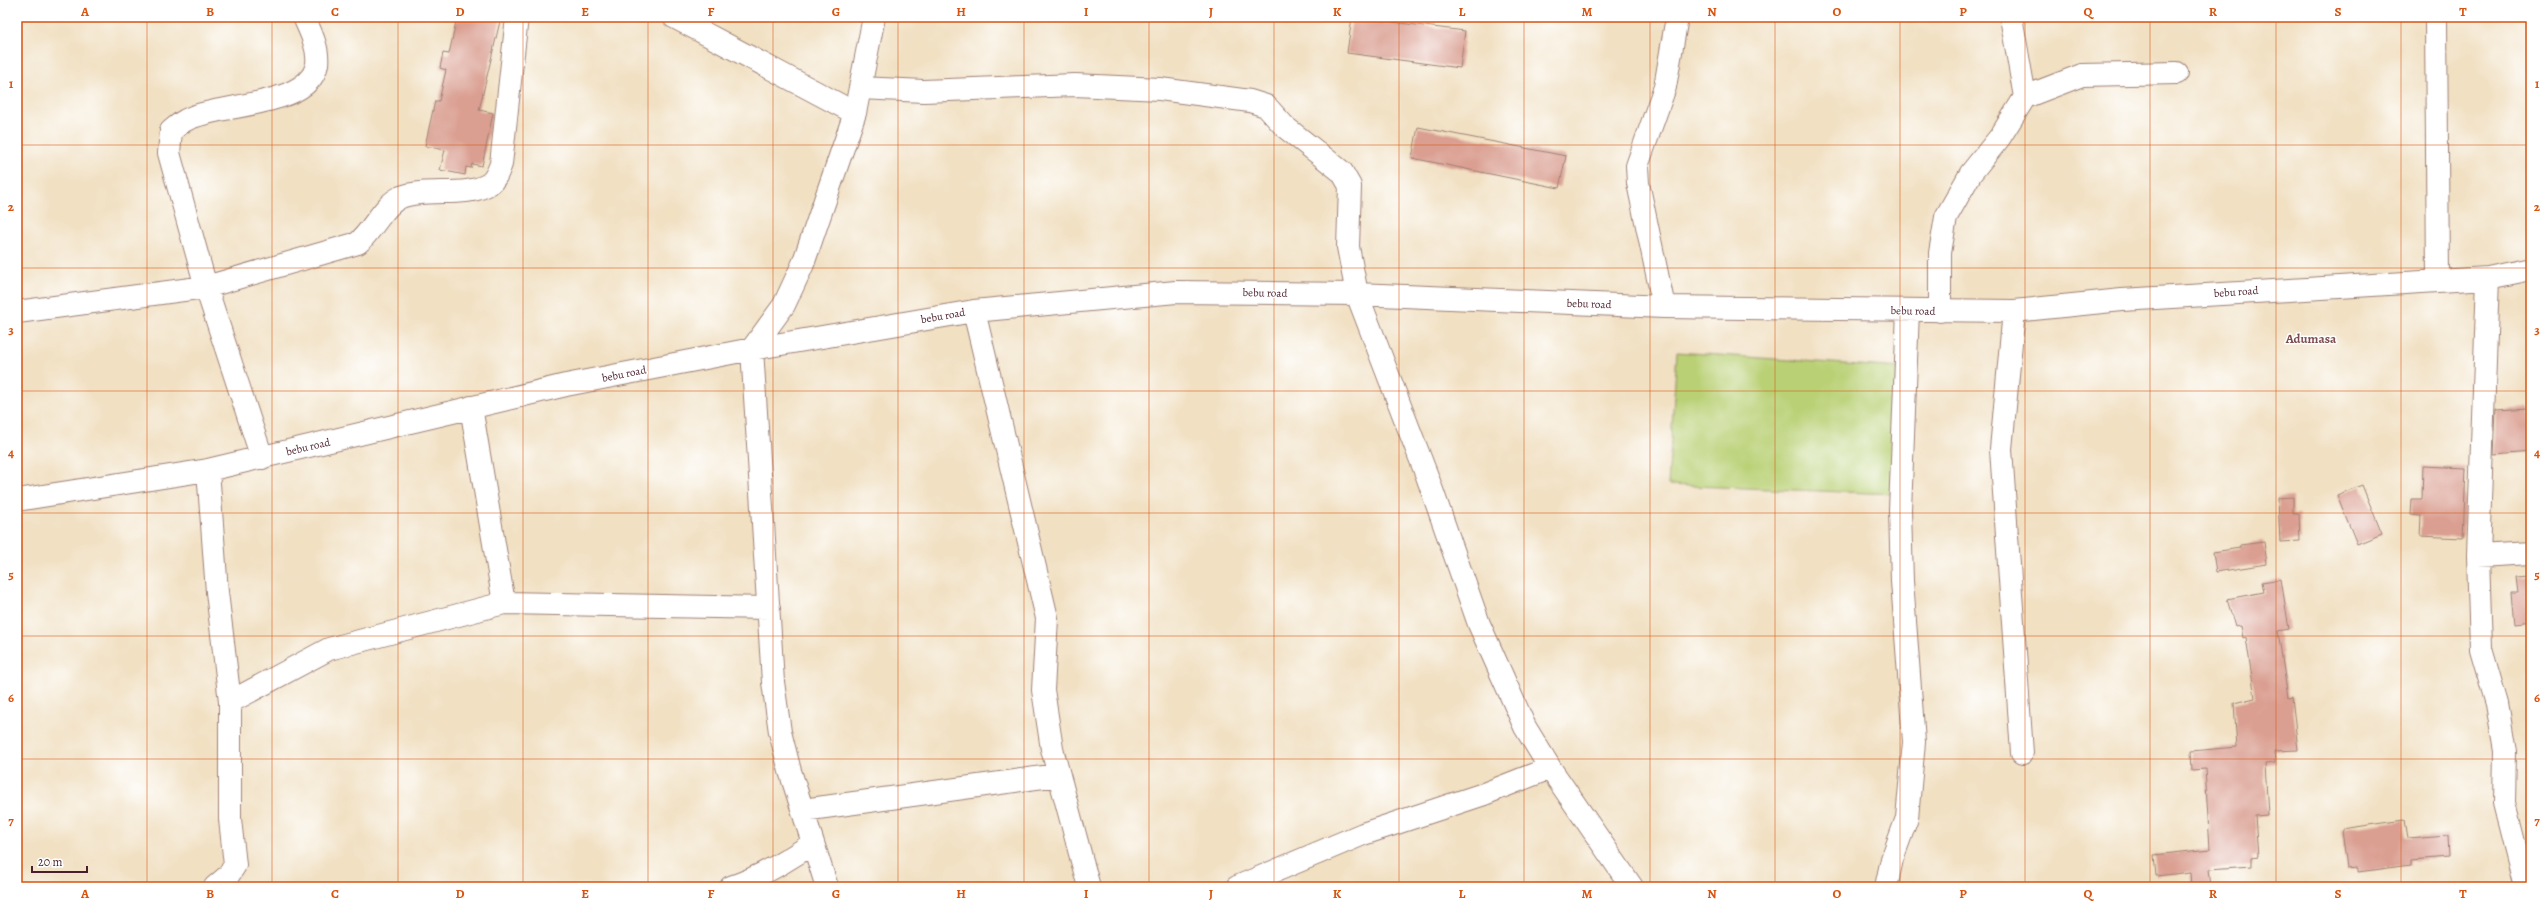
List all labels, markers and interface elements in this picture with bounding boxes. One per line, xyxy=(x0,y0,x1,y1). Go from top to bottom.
text: A xyxy=(80,3,90,20)
text: B xyxy=(206,3,214,20)
text: C xyxy=(331,3,339,20)
text: D xyxy=(455,3,465,20)
text: E xyxy=(581,3,589,20)
text: F xyxy=(708,3,715,20)
text: G xyxy=(832,3,840,20)
text: H xyxy=(956,3,966,20)
text: I xyxy=(1084,3,1089,20)
text: J xyxy=(1209,3,1213,20)
text: K xyxy=(1333,3,1342,20)
text: L xyxy=(1459,3,1466,20)
text: M xyxy=(1582,3,1593,20)
text: N xyxy=(1707,3,1717,20)
text: O xyxy=(1833,3,1842,20)
text: P xyxy=(1959,3,1967,20)
text: Q xyxy=(2084,3,2095,20)
text: R xyxy=(2209,3,2218,20)
text: S xyxy=(2334,3,2342,20)
text: T xyxy=(2459,3,2467,20)
text: 1 xyxy=(9,75,14,92)
text: 1 xyxy=(2535,75,2540,92)
text: 2 xyxy=(8,198,15,215)
text: 2 xyxy=(2534,198,2541,215)
street label: bebu road xyxy=(2213,283,2259,301)
street label: bebu road xyxy=(1242,285,1288,301)
street label: bebu road xyxy=(1566,296,1612,312)
street label: bebu road xyxy=(1890,303,1936,319)
street label: bebu road xyxy=(920,305,966,327)
text: 3 xyxy=(8,321,14,338)
text: 3 xyxy=(2534,321,2540,338)
district label: Adumasa xyxy=(2285,330,2337,347)
street label: bebu road xyxy=(601,362,648,386)
street label: bebu road xyxy=(284,435,332,459)
text: 4 xyxy=(8,444,14,461)
text: 4 xyxy=(2534,444,2540,461)
text: 5 xyxy=(8,566,14,583)
text: 5 xyxy=(2534,566,2540,583)
text: 6 xyxy=(8,689,14,706)
text: 6 xyxy=(2534,689,2540,706)
text: 7 xyxy=(8,812,14,829)
text: 7 xyxy=(2534,812,2540,829)
scale bar xyxy=(32,848,87,874)
text: 20 m xyxy=(38,854,62,870)
text: A xyxy=(80,885,90,902)
text: B xyxy=(206,885,214,902)
text: C xyxy=(331,885,339,902)
text: D xyxy=(455,885,465,902)
text: E xyxy=(581,885,589,902)
text: F xyxy=(708,885,715,902)
text: G xyxy=(832,885,840,902)
text: H xyxy=(956,885,966,902)
text: I xyxy=(1084,885,1089,902)
text: J xyxy=(1209,885,1213,902)
text: K xyxy=(1333,885,1342,902)
text: L xyxy=(1459,885,1466,902)
text: M xyxy=(1582,885,1593,902)
text: N xyxy=(1707,885,1717,902)
text: O xyxy=(1833,885,1842,902)
text: P xyxy=(1959,885,1967,902)
text: Q xyxy=(2084,885,2095,902)
text: R xyxy=(2209,885,2218,902)
text: S xyxy=(2334,885,2342,902)
text: T xyxy=(2459,885,2467,902)

